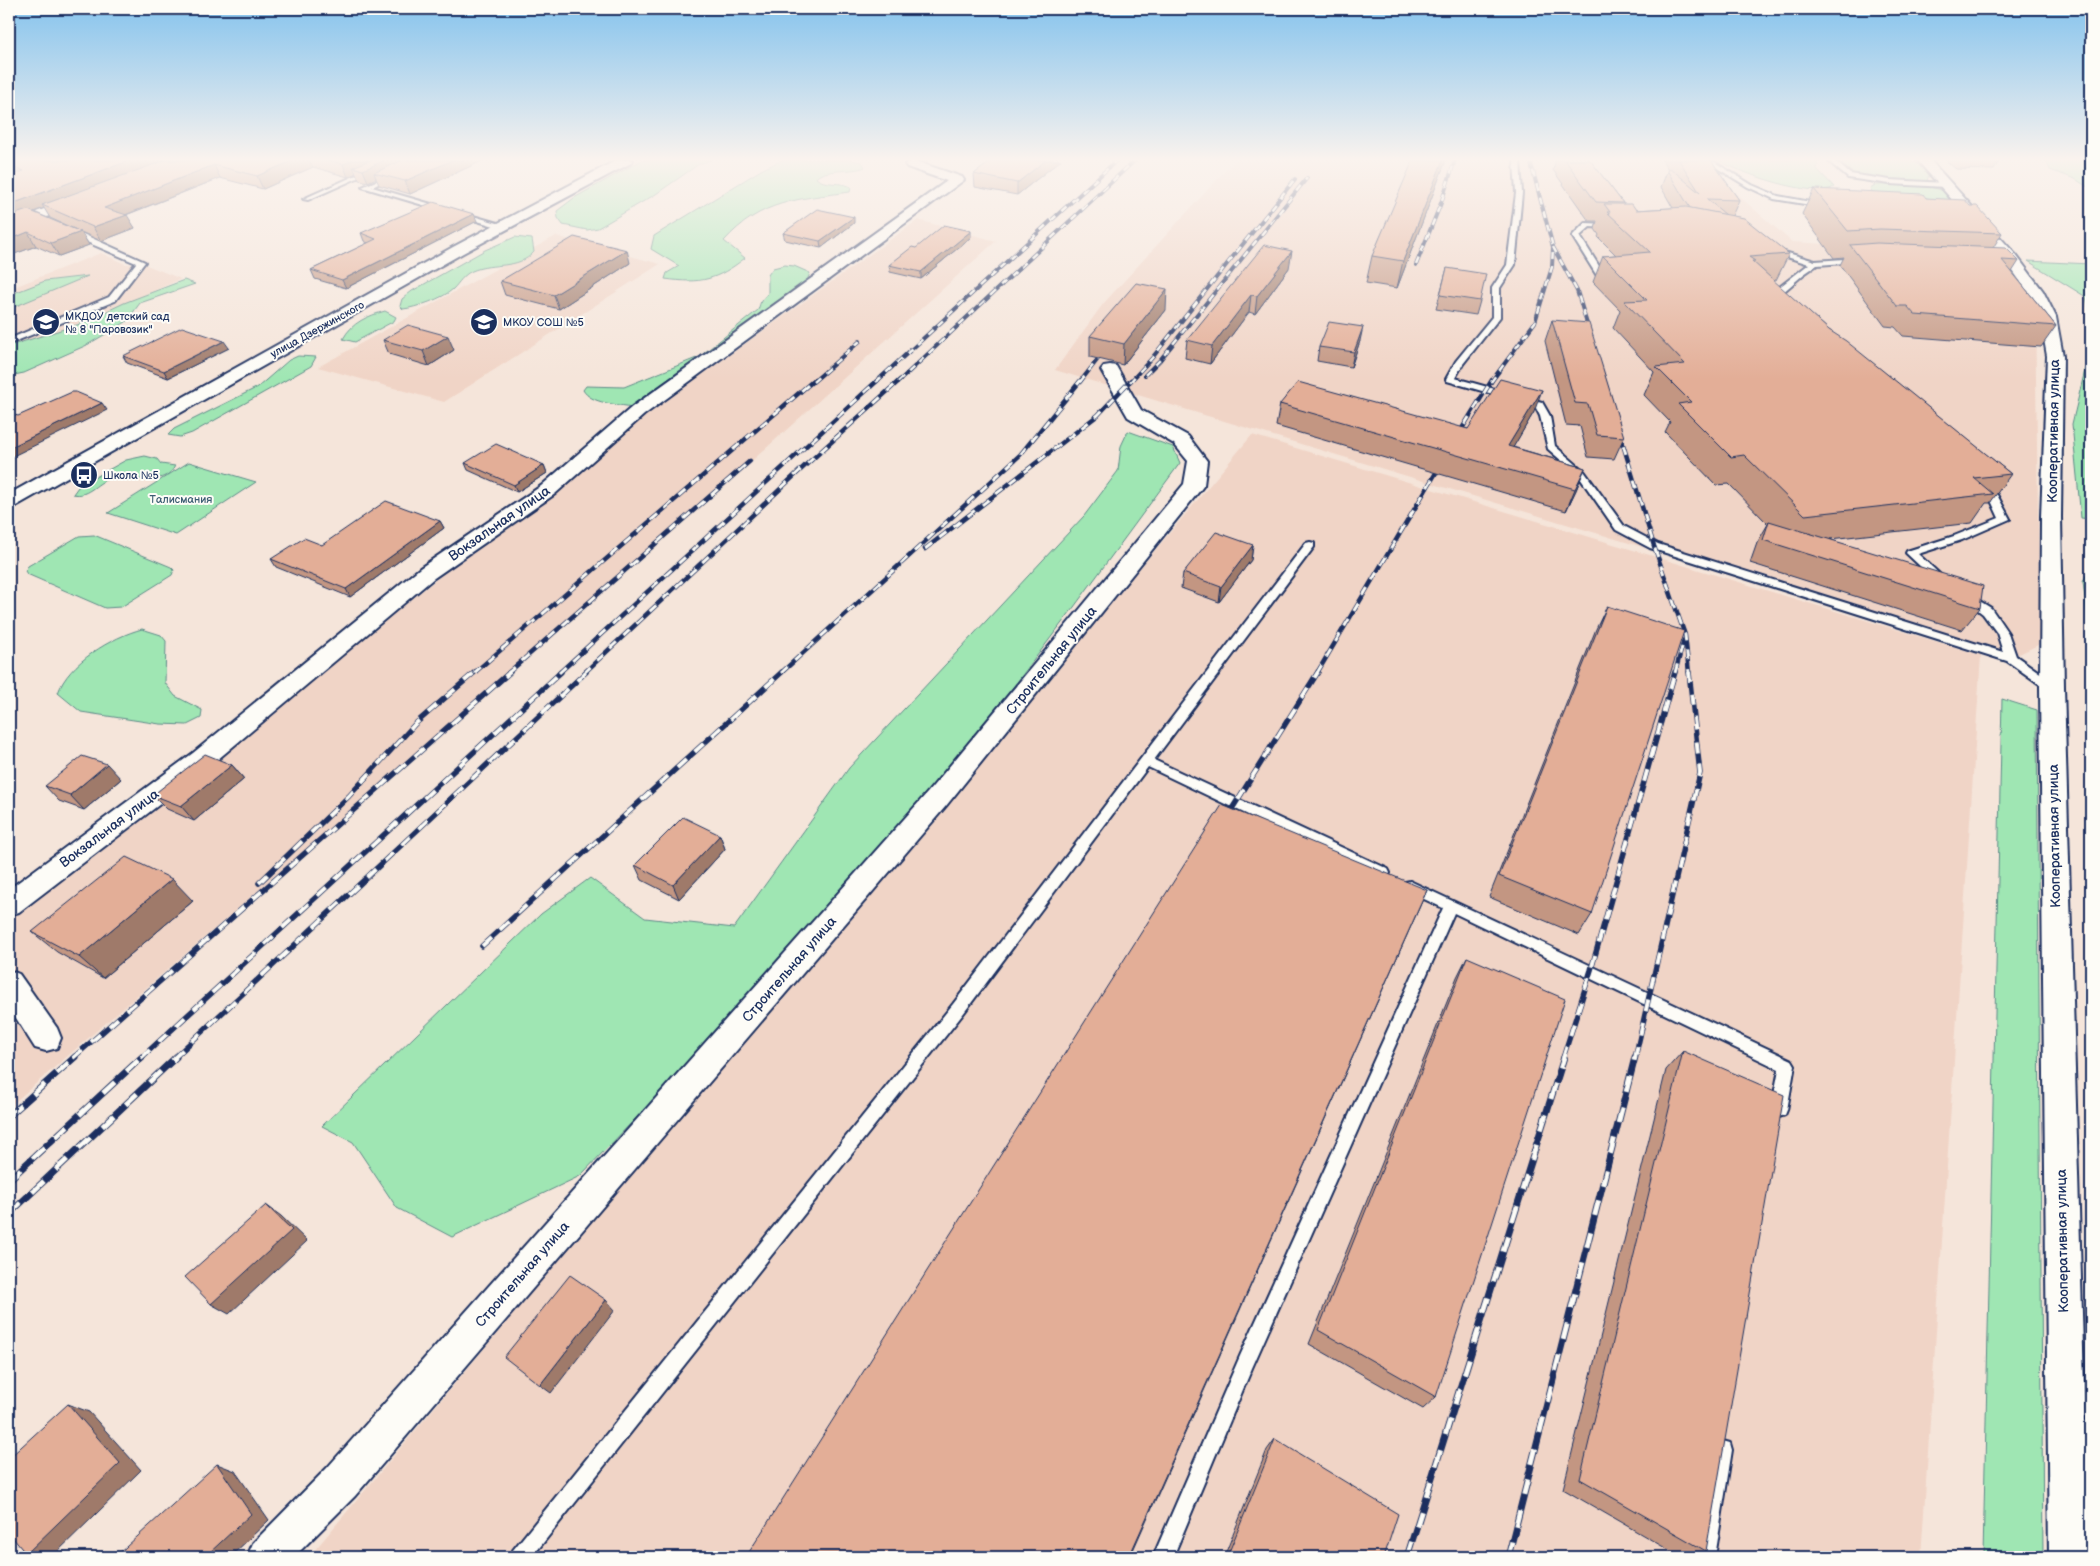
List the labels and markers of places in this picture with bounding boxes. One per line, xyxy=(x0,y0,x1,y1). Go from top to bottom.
school or university icon: МКДОУ детский сад № 8 "Паровозик" xyxy=(31,307,61,337)
school or university icon: МКОУ СОШ №5 xyxy=(469,307,499,337)
place label: МКДОУ детский сад № 8 "Паровозик" xyxy=(65,310,170,336)
place label: МКОУ СОШ №5 xyxy=(503,316,584,329)
bus stop icon: Школа №5 xyxy=(69,460,99,490)
place label: Школа №5 xyxy=(103,469,159,482)

